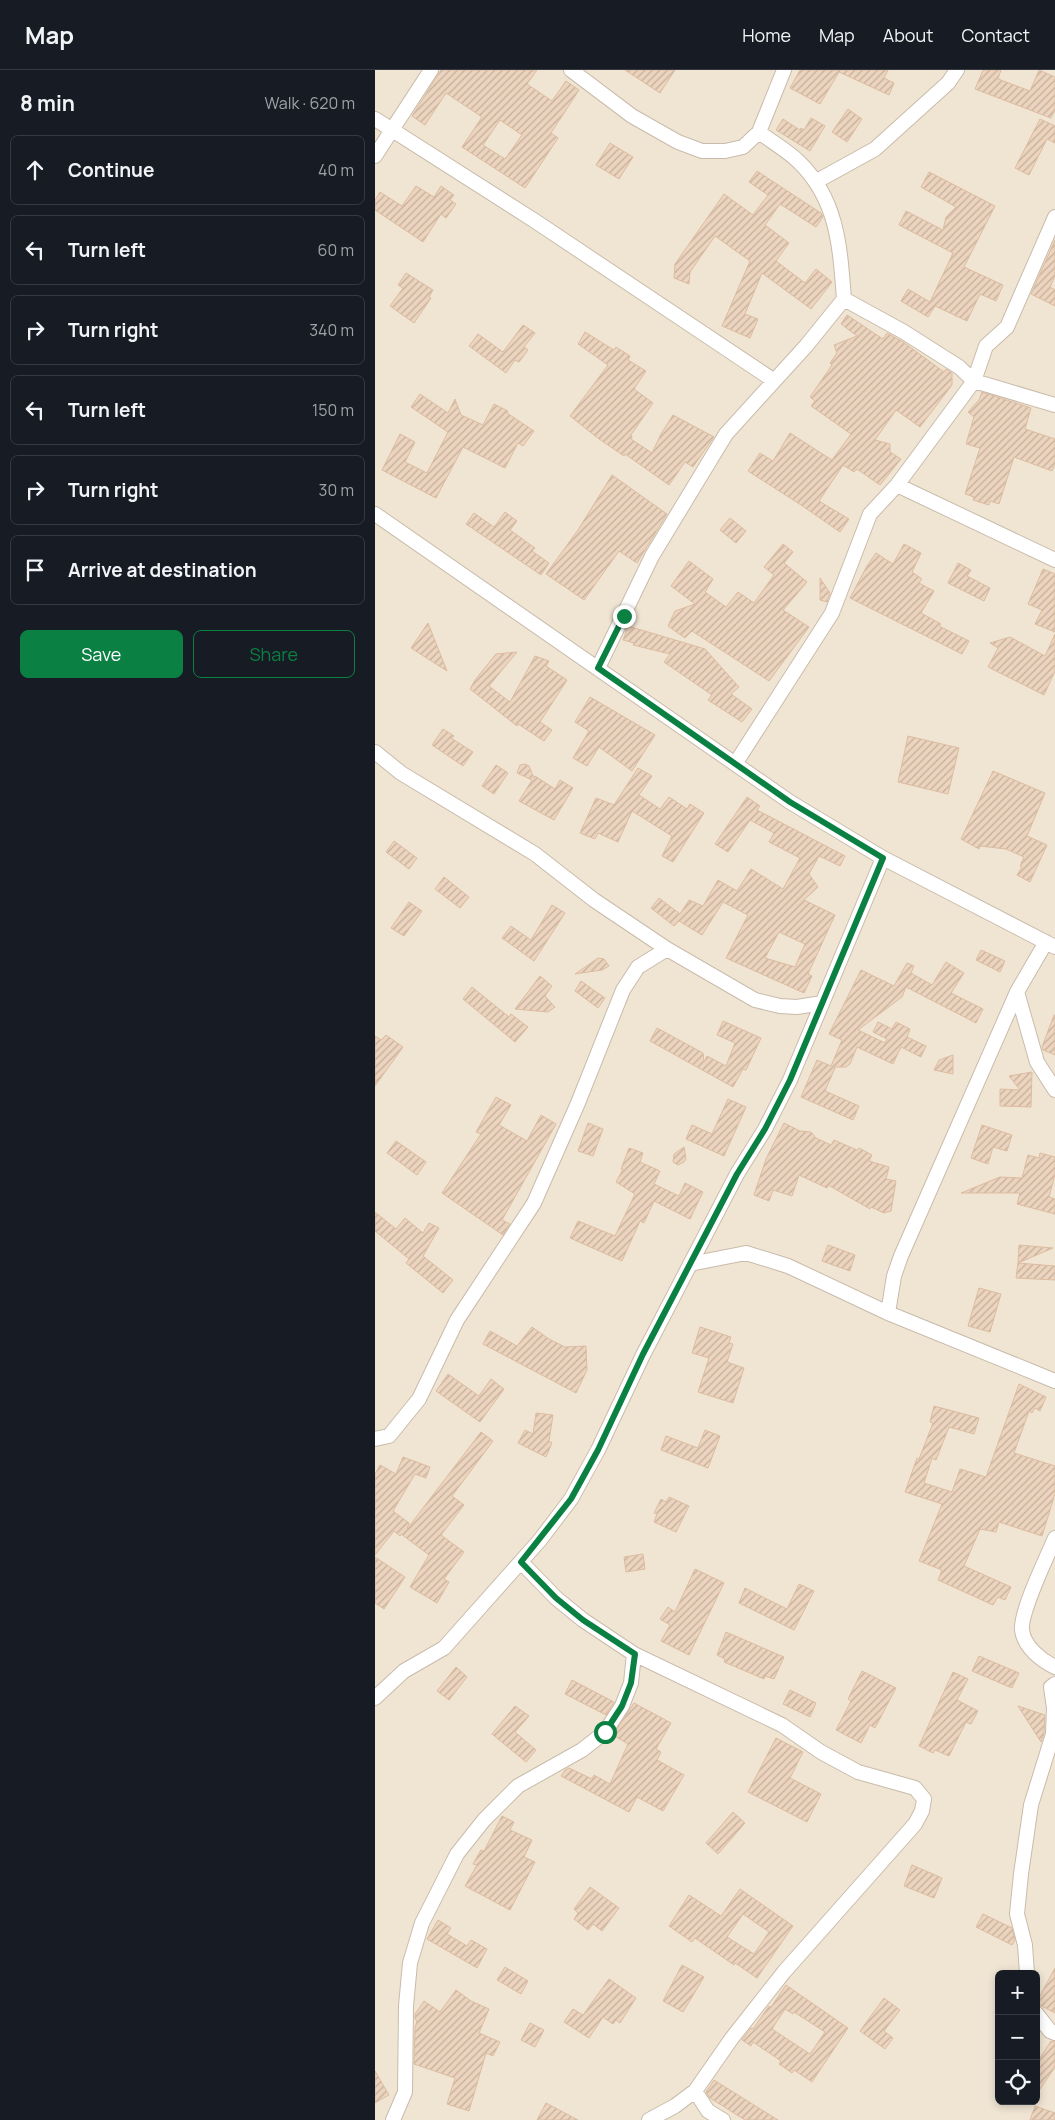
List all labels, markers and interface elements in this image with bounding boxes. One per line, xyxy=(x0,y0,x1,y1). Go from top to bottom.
text: Map xyxy=(25,18,74,51)
text: Home xyxy=(742,23,791,47)
text: Map xyxy=(819,23,855,47)
text: About xyxy=(883,23,933,47)
text: Contact xyxy=(961,23,1030,47)
text: 8 min xyxy=(20,89,75,117)
text: Walk · 620 m xyxy=(265,92,355,114)
icon: ahead xyxy=(21,156,49,184)
text: Continue xyxy=(68,157,154,183)
text: 40 m xyxy=(318,159,354,181)
icon: left xyxy=(21,236,49,264)
text: Turn left xyxy=(68,237,146,263)
text: 60 m xyxy=(318,239,354,261)
icon: right xyxy=(21,316,49,344)
text: Turn right xyxy=(68,317,158,343)
text: 340 m xyxy=(309,319,354,341)
icon: left xyxy=(21,396,49,424)
text: Turn left xyxy=(68,397,146,423)
text: 150 m xyxy=(312,399,354,421)
icon: right xyxy=(21,476,49,504)
text: Turn right xyxy=(68,477,158,503)
text: 30 m xyxy=(319,479,354,501)
icon: arrive xyxy=(21,556,49,584)
text: Arrive at destination xyxy=(68,557,257,583)
route end xyxy=(613,605,636,628)
button: Save xyxy=(20,630,183,678)
button: Share xyxy=(193,630,355,678)
route start xyxy=(594,1721,617,1744)
map controls xyxy=(995,1970,1040,2105)
button: + xyxy=(995,1970,1040,2015)
button: − xyxy=(995,2015,1040,2060)
button: locate xyxy=(995,2060,1040,2105)

